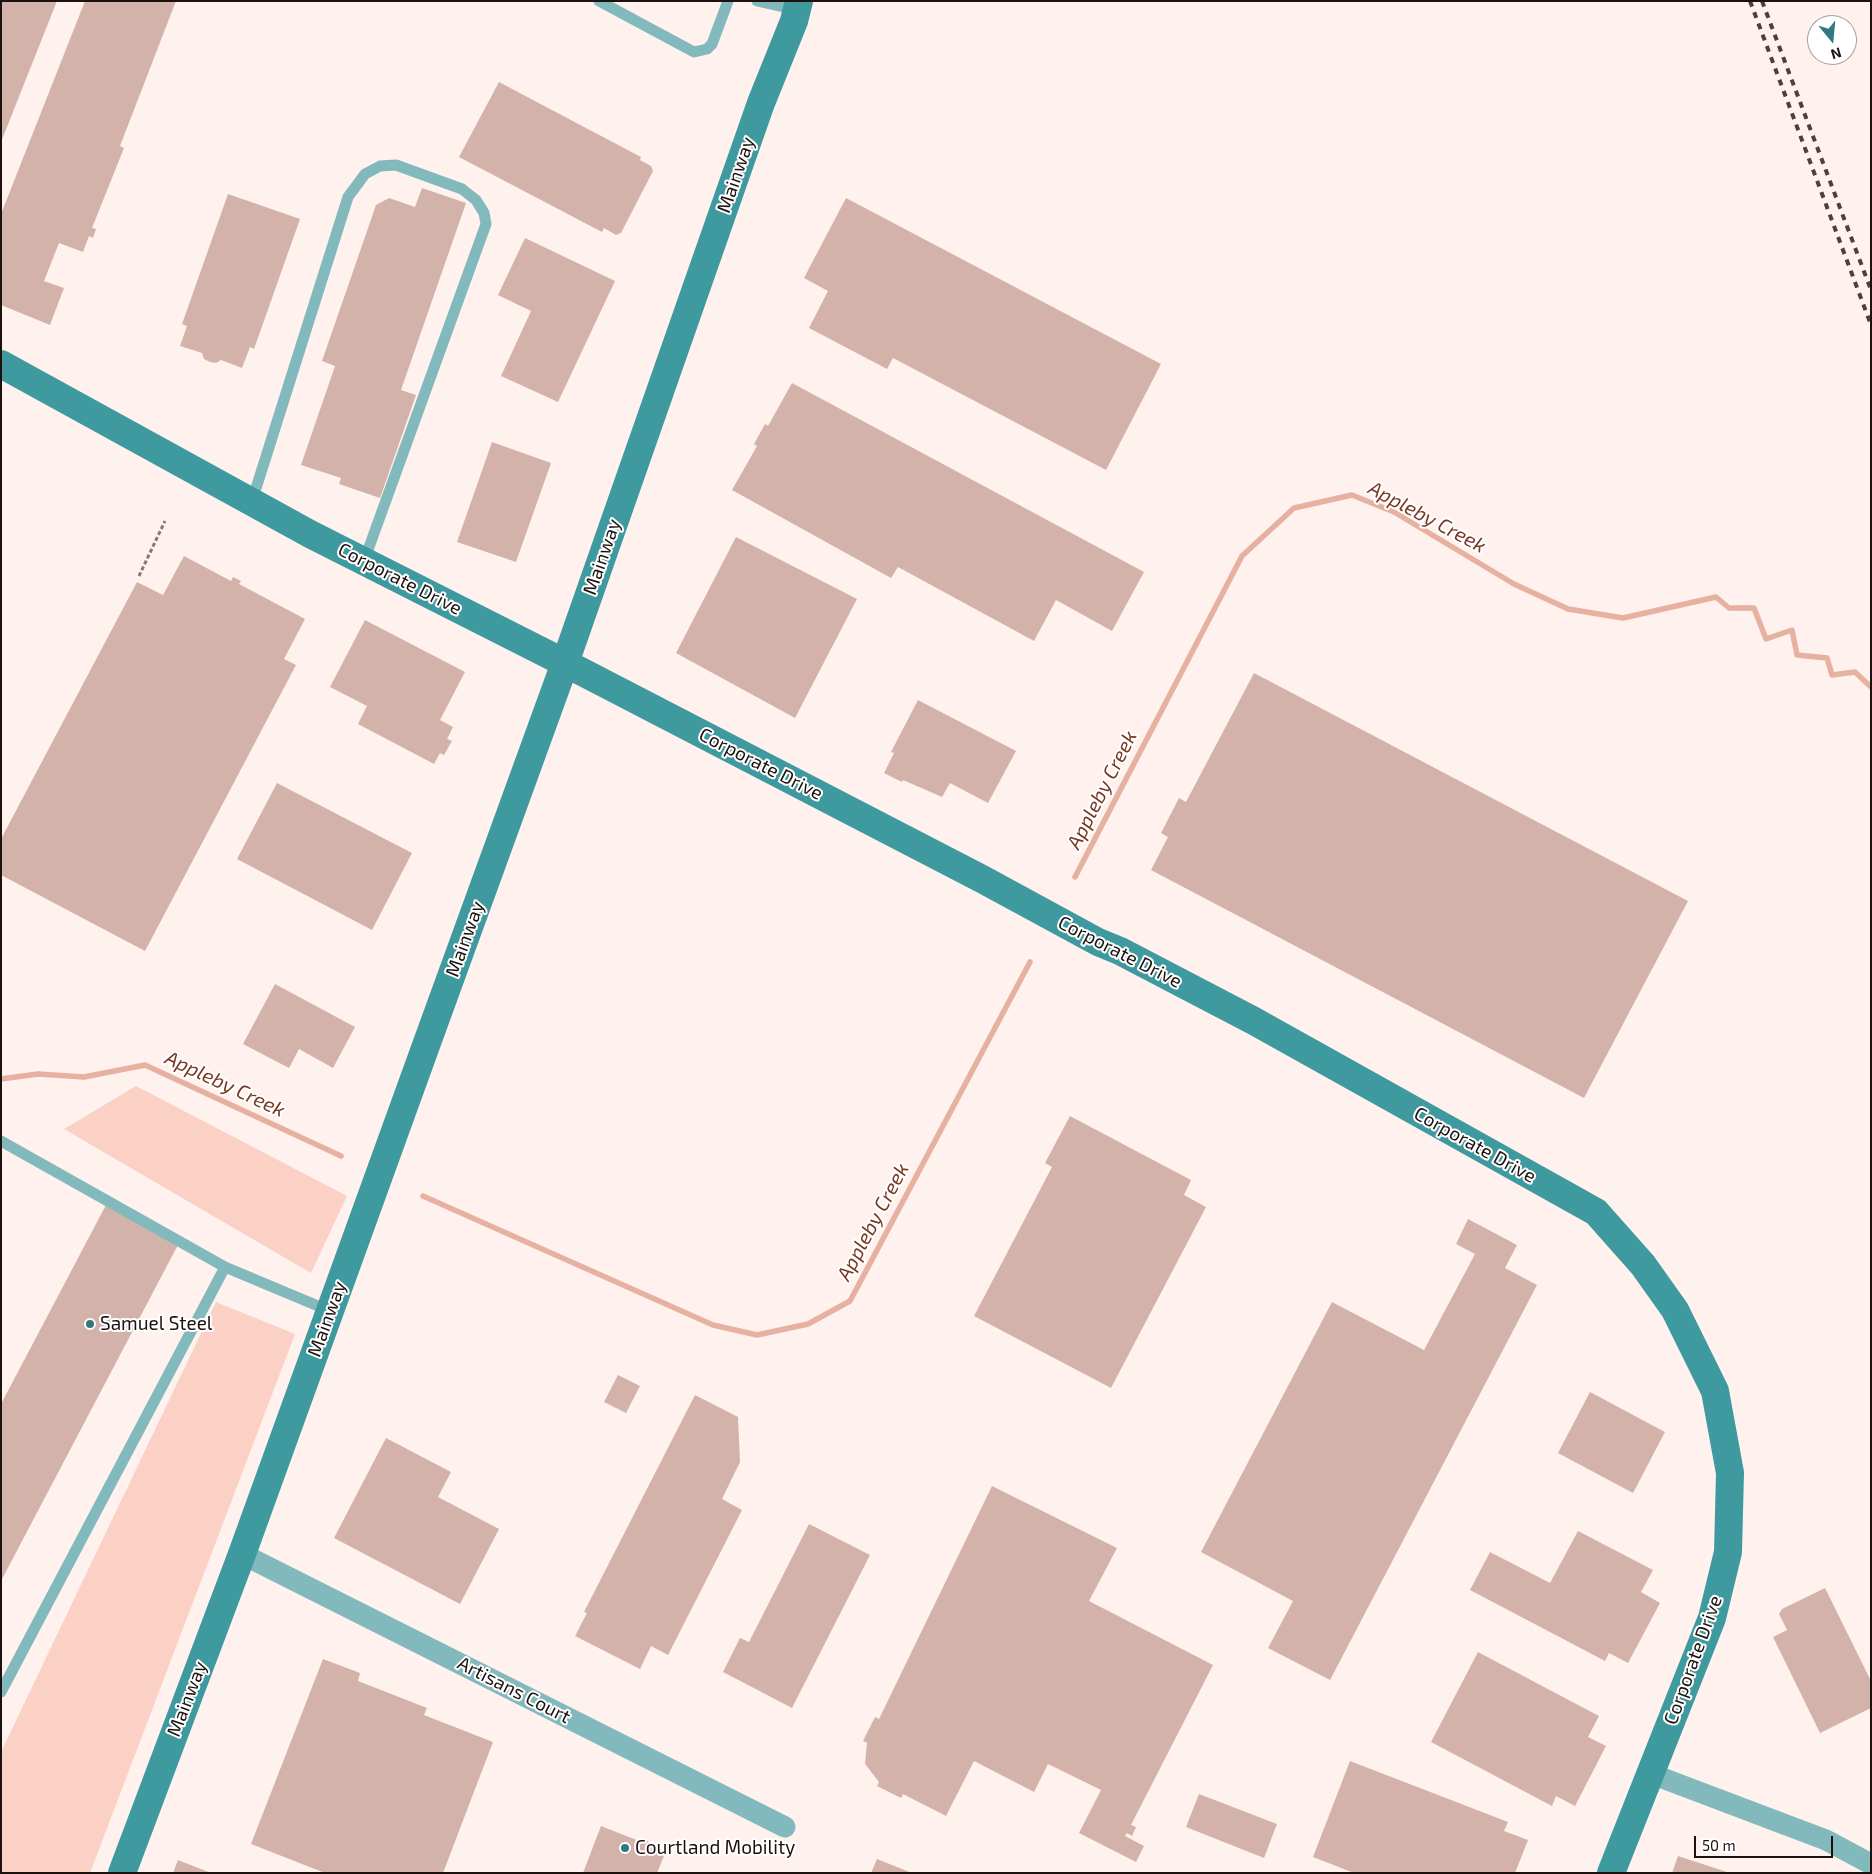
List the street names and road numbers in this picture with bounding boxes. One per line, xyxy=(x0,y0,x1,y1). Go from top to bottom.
street label: Mainway xyxy=(712,134,760,216)
street label: Mainway xyxy=(578,516,626,598)
street label: Corporate Drive xyxy=(334,538,466,620)
street label: Corporate Drive xyxy=(695,723,827,805)
street label: Mainway xyxy=(441,898,489,980)
street label: Corporate Drive xyxy=(1054,911,1186,993)
street label: Corporate Drive xyxy=(1410,1102,1540,1188)
street label: Mainway xyxy=(303,1278,351,1360)
street label: Corporate Drive xyxy=(1659,1592,1727,1728)
street label: Artisans Court xyxy=(454,1652,574,1728)
street label: Mainway xyxy=(162,1658,212,1740)

